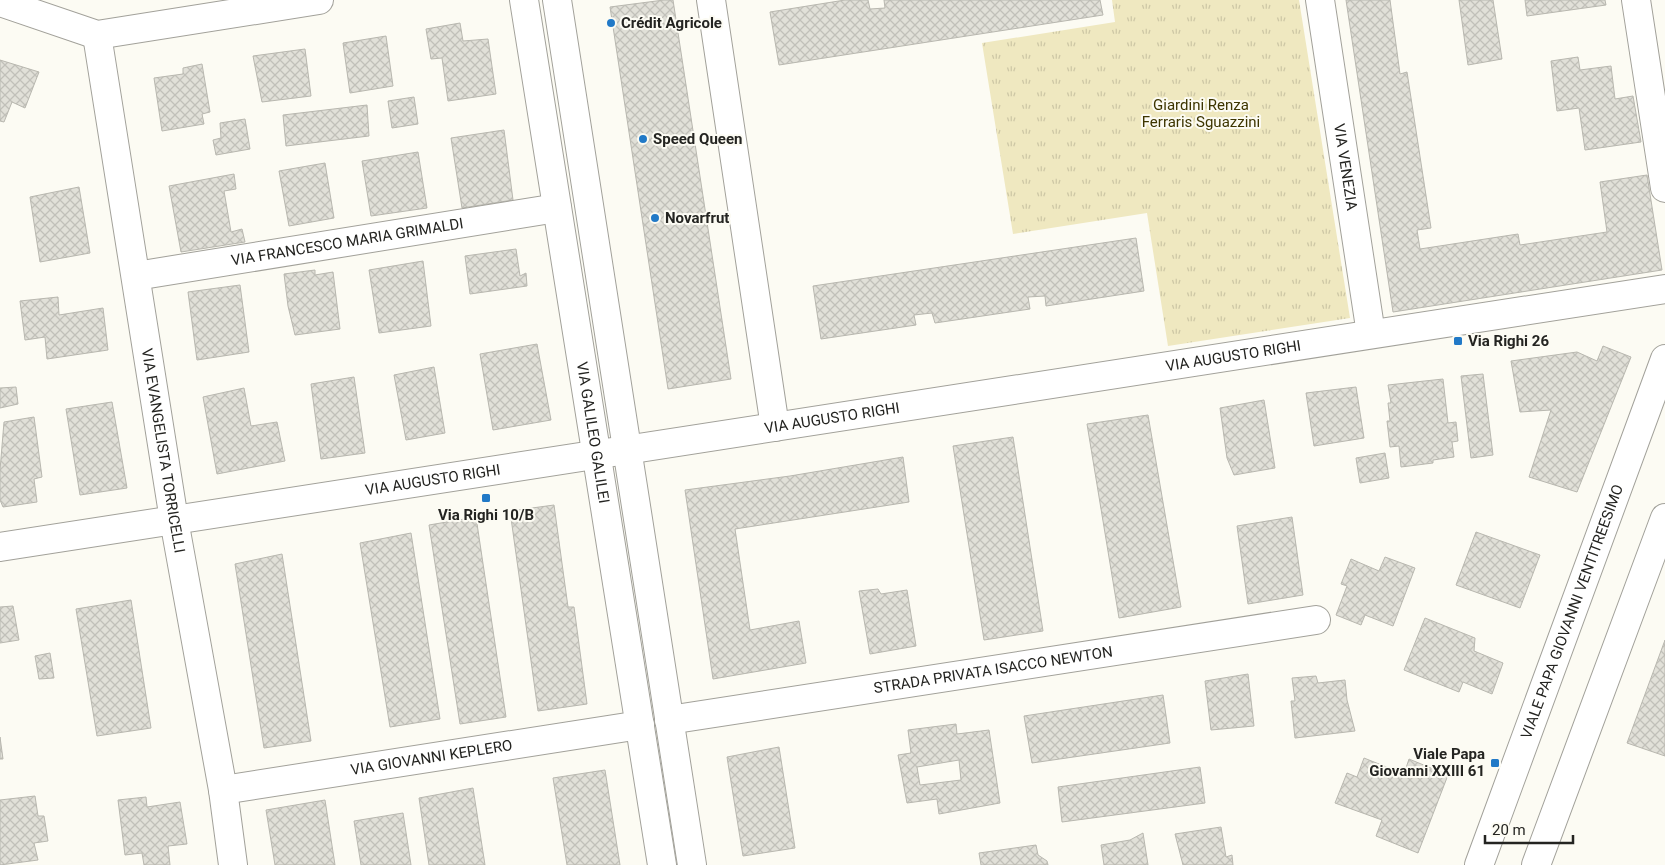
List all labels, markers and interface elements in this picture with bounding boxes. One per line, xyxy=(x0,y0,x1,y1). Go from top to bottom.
place label: Crédit Agricole xyxy=(621,14,722,32)
marker: Crédit Agricole xyxy=(605,17,617,29)
park label: Giardini Renza Ferraris Sguazzini xyxy=(1142,96,1260,131)
street label: VIA VENEZIA xyxy=(1330,122,1361,212)
place label: Speed Queen xyxy=(653,130,742,148)
marker: Speed Queen xyxy=(637,133,649,145)
place label: Novarfrut xyxy=(665,209,729,227)
marker: Novarfrut xyxy=(649,212,661,224)
street label: VIA FRANCESCO MARIA GRIMALDI xyxy=(230,214,465,270)
place label: Via Righi 26 xyxy=(1468,332,1549,350)
marker: Via Righi 26 xyxy=(1452,335,1464,347)
street label: VIA AUGUSTO RIGHI xyxy=(1164,337,1302,375)
street label: VIA EVANGELISTA TORRICELLI xyxy=(138,347,189,555)
street label: VIA GALILEO GALILEI xyxy=(573,360,613,505)
street label: VIA AUGUSTO RIGHI xyxy=(763,399,901,437)
street label: VIA AUGUSTO RIGHI xyxy=(364,461,502,499)
street label: VIALE PAPA GIOVANNI VENTITREESIMO xyxy=(1517,482,1627,741)
marker: Via Righi 10/B xyxy=(480,492,492,504)
place label: Via Righi 10/B xyxy=(438,506,534,524)
street label: STRADA PRIVATA ISACCO NEWTON xyxy=(872,643,1114,697)
street label: VIA GIOVANNI KEPLERO xyxy=(349,736,514,779)
place label: Viale Papa Giovanni XXIII 61 xyxy=(1369,745,1485,780)
marker: Viale Papa Giovanni XXIII 61 xyxy=(1489,757,1501,769)
scale bar xyxy=(1485,812,1572,844)
text: 20 m xyxy=(1492,821,1526,839)

